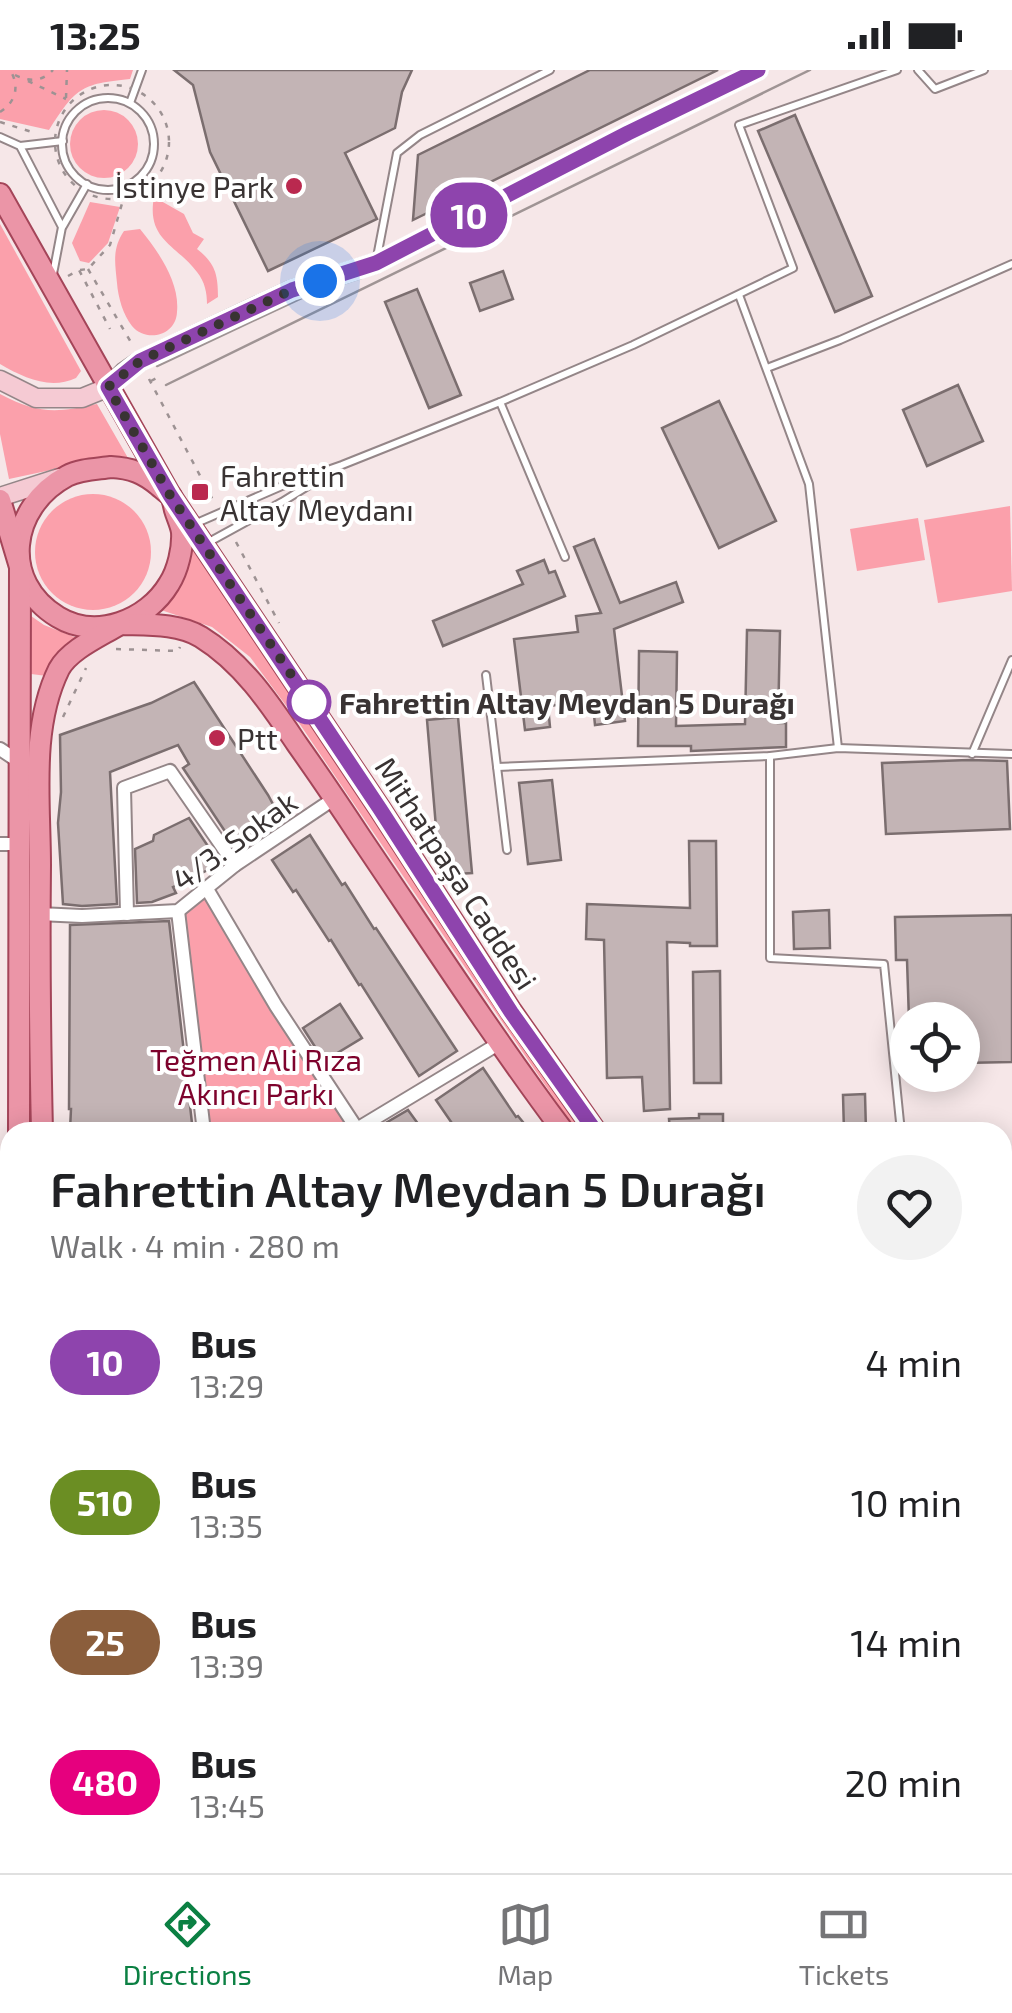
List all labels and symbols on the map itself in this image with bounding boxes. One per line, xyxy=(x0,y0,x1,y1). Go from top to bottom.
place label: İstinye Park xyxy=(115,168,274,204)
marker: İstinye Park xyxy=(283,175,305,197)
line badge: 10 xyxy=(424,182,514,248)
your location xyxy=(295,256,345,306)
place label: Fahrettin Altay Meydanı xyxy=(220,457,414,527)
marker: Fahrettin Altay Meydanı xyxy=(189,481,211,503)
marker: Fahrettin Altay Meydan 5 Durağı xyxy=(288,681,330,723)
place label: Fahrettin Altay Meydan 5 Durağı xyxy=(339,684,795,721)
place label: Ptt xyxy=(237,720,278,756)
marker: Ptt xyxy=(206,727,228,749)
street label: Mithatpaşa Caddesi xyxy=(368,750,545,996)
street label: 4/3. Sokak xyxy=(165,783,303,897)
park label: Teğmen Ali Rıza Akıncı Parkı xyxy=(150,1041,362,1111)

